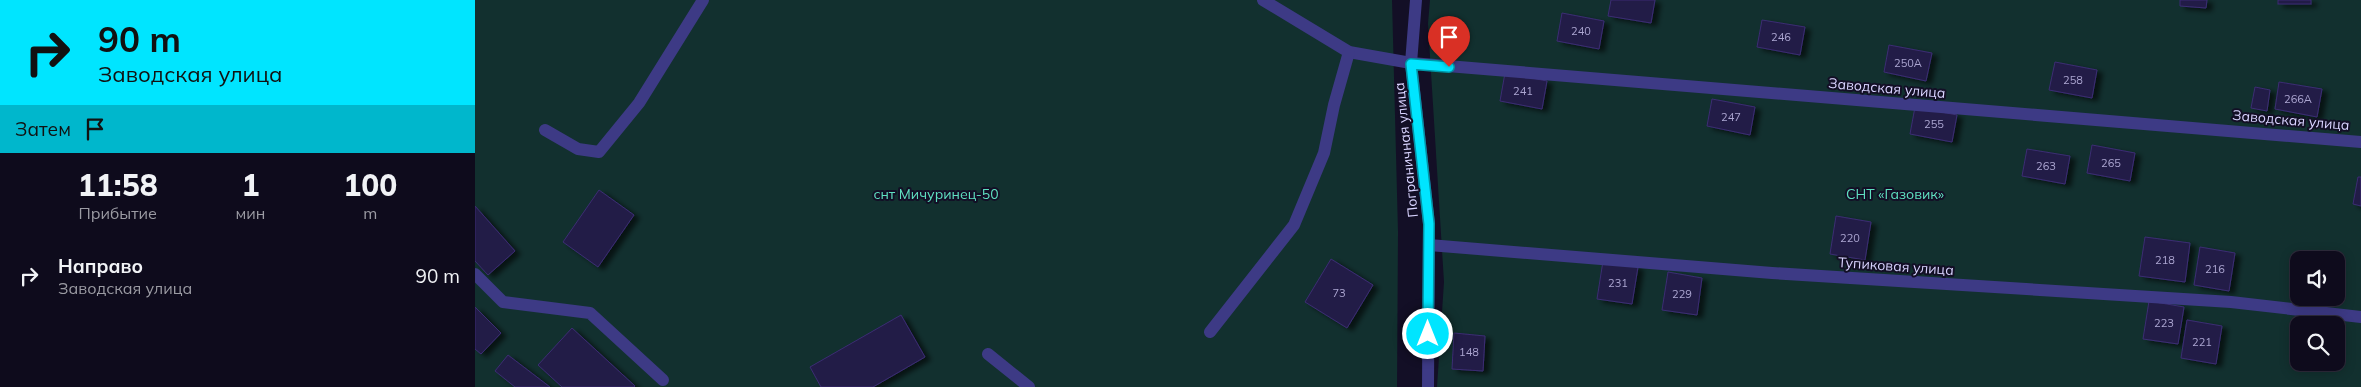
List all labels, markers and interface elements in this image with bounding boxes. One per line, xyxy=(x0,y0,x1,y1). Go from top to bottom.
pin xyxy=(1428,16,1470,67)
text: 90 m xyxy=(98,17,181,61)
icon: right xyxy=(15,20,80,85)
icon: arrive xyxy=(1435,23,1463,51)
house number: 240 xyxy=(1571,24,1591,38)
house number: 246 xyxy=(1771,30,1791,44)
house number: 250А xyxy=(1894,56,1922,70)
text: Заводская улица xyxy=(98,60,283,88)
house number: 258 xyxy=(2063,73,2083,87)
street label: Заводская улица xyxy=(1828,74,1946,102)
street label: Пограничная улица xyxy=(1390,82,1422,218)
house number: 241 xyxy=(1513,84,1533,98)
house number: 266А xyxy=(2284,92,2312,106)
street label: Заводская улица xyxy=(2232,106,2350,134)
house number: 247 xyxy=(1721,110,1741,124)
icon: arrive xyxy=(81,115,109,143)
text: Затем xyxy=(15,117,71,141)
house number: 255 xyxy=(1924,117,1944,131)
house number: 265 xyxy=(2101,156,2121,170)
house number: 263 xyxy=(2036,159,2056,173)
text: 11:58 xyxy=(78,166,158,204)
text: 1 xyxy=(241,166,259,204)
text: 100 xyxy=(343,166,397,204)
park label: снт Мичуринец-50 xyxy=(873,185,999,203)
park label: СНТ «Газовик» xyxy=(1846,185,1944,203)
text: Прибытие xyxy=(79,203,157,223)
text: мин xyxy=(235,203,265,223)
text: m xyxy=(363,203,377,223)
house number: 220 xyxy=(1840,231,1860,245)
map controls xyxy=(2290,251,2345,371)
button: sound xyxy=(2290,251,2345,306)
street label: Тупиковая улица xyxy=(1838,253,1954,279)
house number: 218 xyxy=(2155,253,2175,267)
text: Направо xyxy=(58,254,143,278)
icon: right xyxy=(15,262,43,290)
house number: 216 xyxy=(2205,262,2225,276)
text: 90 m xyxy=(416,264,460,288)
house number: 231 xyxy=(1608,276,1628,290)
text: Заводская улица xyxy=(58,278,192,298)
house number: 73 xyxy=(1332,286,1346,300)
house number: 229 xyxy=(1672,287,1692,301)
position arrow xyxy=(1401,307,1453,359)
house number: 223 xyxy=(2154,316,2174,330)
button: search xyxy=(2290,316,2345,371)
house number: 221 xyxy=(2192,335,2212,349)
house number: 148 xyxy=(1459,345,1479,359)

